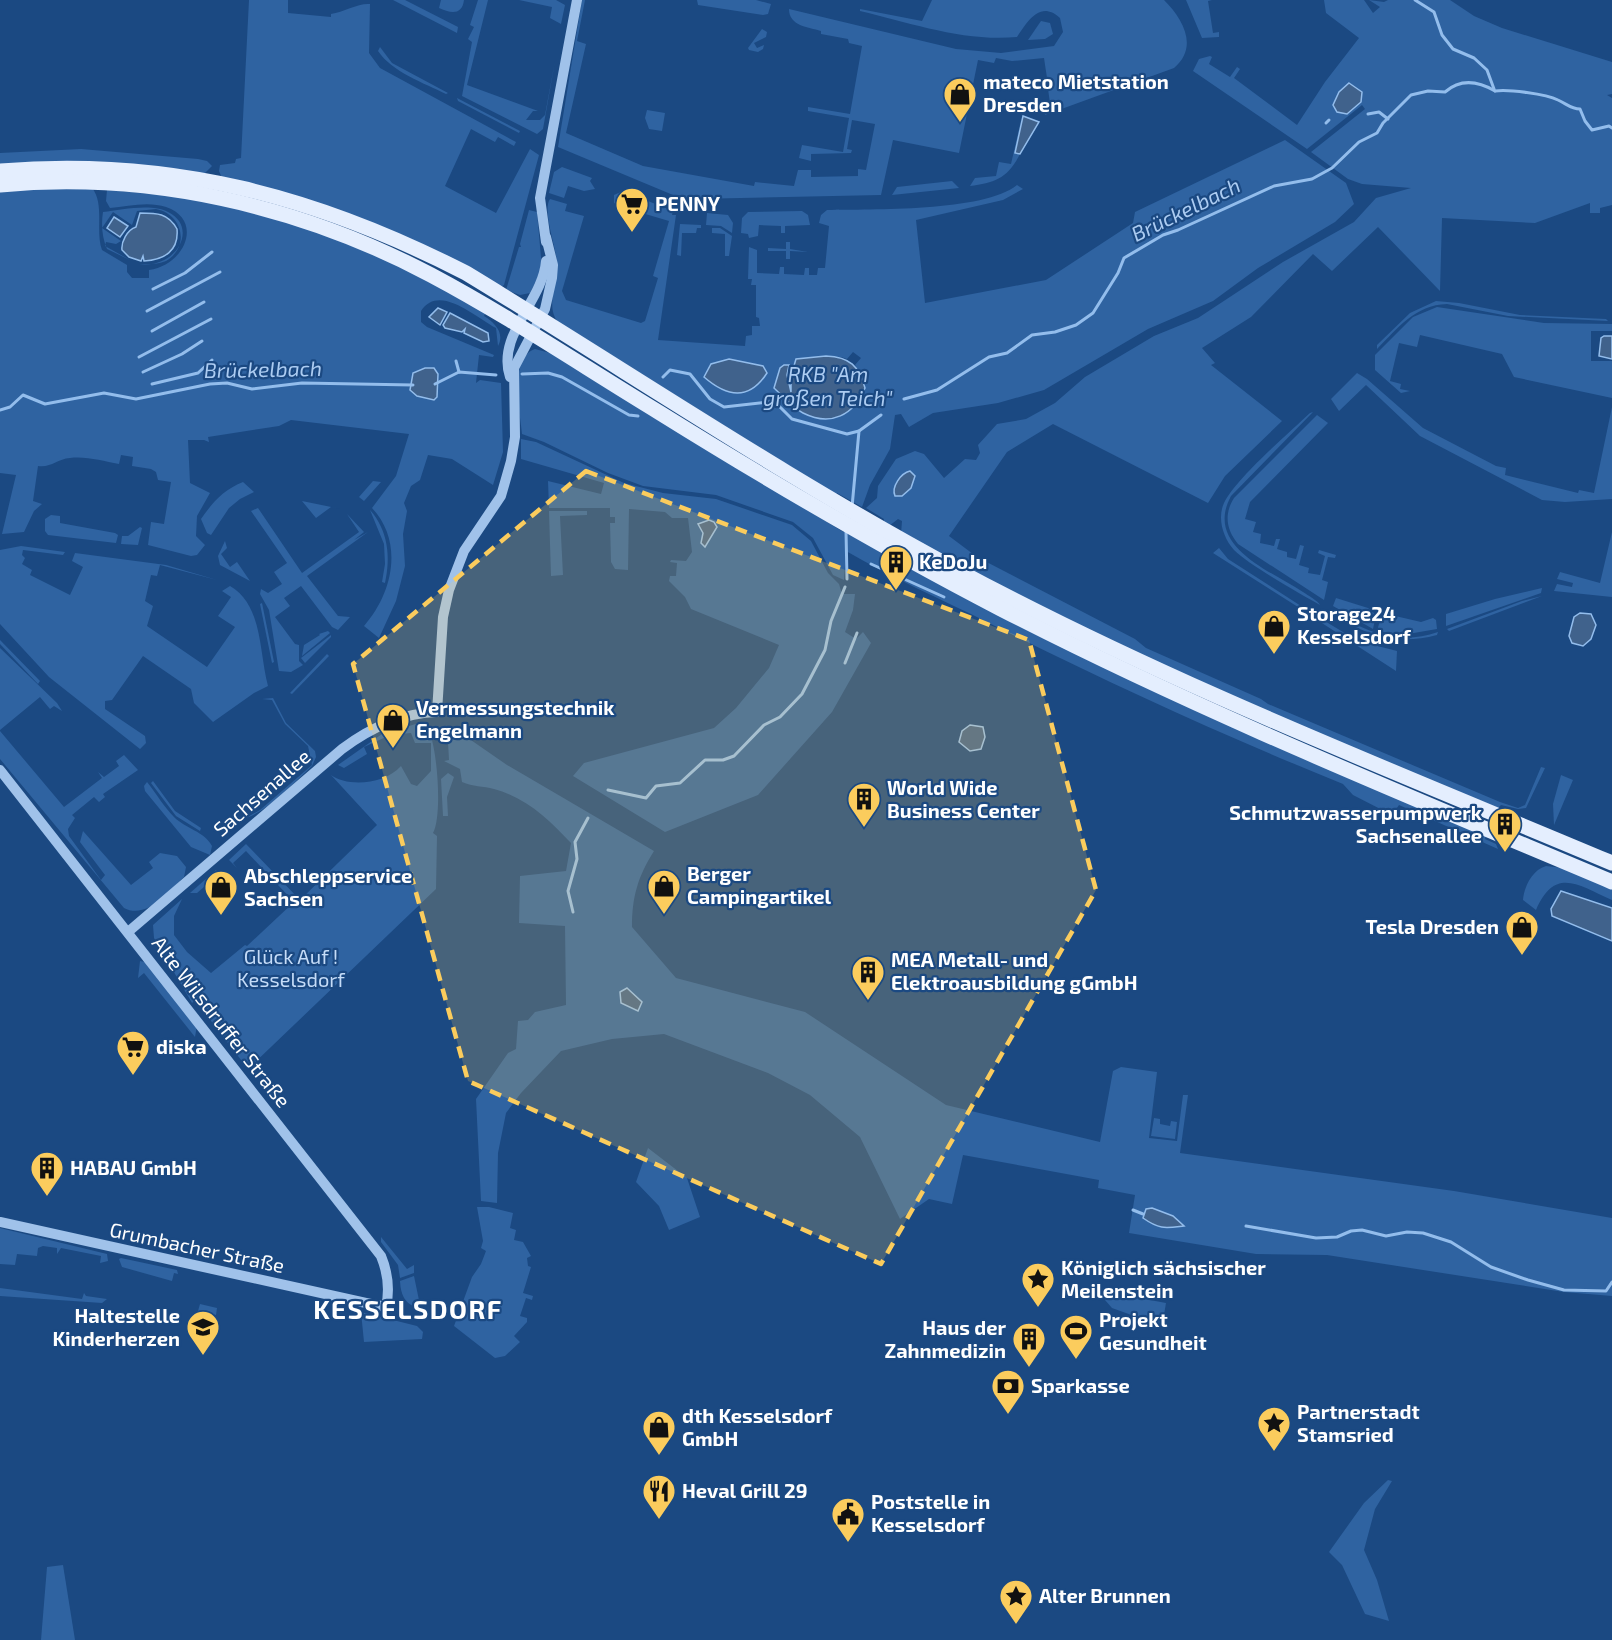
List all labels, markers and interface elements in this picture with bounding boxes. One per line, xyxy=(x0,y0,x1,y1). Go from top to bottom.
place label: mateco Mietstation Dresden xyxy=(983,69,1169,116)
shop icon: mateco Mietstation Dresden xyxy=(942,76,978,123)
water label: Brückelbach xyxy=(1127,172,1244,246)
supermarket icon: PENNY xyxy=(614,186,650,233)
place label: PENNY xyxy=(655,191,721,215)
water label: Brückelbach xyxy=(204,355,322,382)
water label: RKB "Am großen Teich" xyxy=(763,361,893,410)
building icon: KeDoJu xyxy=(878,544,914,591)
place label: KeDoJu xyxy=(919,549,987,573)
place label: Storage24 Kesselsdorf xyxy=(1297,601,1412,648)
shop icon: Storage24 Kesselsdorf xyxy=(1256,608,1292,655)
place label: Vermessungstechnik Engelmann xyxy=(416,695,615,742)
shop icon: Vermessungstechnik Engelmann xyxy=(375,702,411,749)
street label: Sachsenallee xyxy=(208,744,315,841)
place label: World Wide Business Center xyxy=(887,775,1040,822)
building icon: World Wide Business Center xyxy=(846,781,882,828)
place label: Schmutzwasserpumpwerk Sachsenallee xyxy=(1229,800,1483,847)
building icon: Schmutzwasserpumpwerk Sachsenallee xyxy=(1487,806,1523,853)
place label: Berger Campingartikel xyxy=(687,861,832,908)
place label: Abschleppservice Sachsen xyxy=(244,863,412,910)
shop icon: Berger Campingartikel xyxy=(646,868,682,915)
shop icon: Abschleppservice Sachsen xyxy=(203,869,239,916)
shop icon: Tesla Dresden xyxy=(1504,909,1540,956)
place label: Tesla Dresden xyxy=(1366,914,1499,938)
street label: Alte Wilsdruffer Straße xyxy=(148,931,296,1112)
park label: Glück Auf ! Kesselsdorf xyxy=(237,944,345,991)
place label: MEA Metall- und Elektroausbildung gGmbH xyxy=(891,947,1137,994)
building icon: MEA Metall- und Elektroausbildung gGmbH xyxy=(850,954,886,1001)
supermarket icon: diska xyxy=(115,1029,151,1076)
place label: diska xyxy=(156,1034,207,1058)
building icon: HABAU GmbH xyxy=(29,1150,65,1197)
place label: HABAU GmbH xyxy=(70,1155,197,1179)
street label: Grumbacher Straße xyxy=(108,1217,287,1277)
place label: Königlich sächsischer Meilenstein xyxy=(1061,1255,1266,1302)
place icon: Königlich sächsischer Meilenstein xyxy=(1020,1261,1056,1308)
district label: KESSELSDORF xyxy=(313,1293,503,1324)
place label: Haltestelle Kinderherzen xyxy=(52,1303,180,1350)
place label: Projekt Gesundheit xyxy=(1099,1307,1207,1354)
school or university icon: Haltestelle Kinderherzen xyxy=(185,1309,221,1356)
sports icon: Projekt Gesundheit xyxy=(1058,1313,1094,1360)
place label: Haus der Zahnmedizin xyxy=(884,1315,1006,1362)
building icon: Haus der Zahnmedizin xyxy=(1011,1321,1047,1368)
bank icon: Sparkasse xyxy=(990,1368,1026,1415)
place label: Sparkasse xyxy=(1031,1373,1130,1397)
place label: Partnerstadt Stamsried xyxy=(1297,1399,1420,1446)
place label: dth Kesselsdorf GmbH xyxy=(682,1403,833,1450)
place icon: Partnerstadt Stamsried xyxy=(1256,1405,1292,1452)
shop icon: dth Kesselsdorf GmbH xyxy=(641,1409,677,1456)
restaurant icon: Heval Grill 29 xyxy=(641,1473,677,1520)
place label: Heval Grill 29 xyxy=(682,1478,807,1502)
place label: Poststelle in Kesselsdorf xyxy=(871,1489,990,1536)
public building icon: Poststelle in Kesselsdorf xyxy=(830,1496,866,1543)
place icon: Alter Brunnen xyxy=(998,1578,1034,1625)
place label: Alter Brunnen xyxy=(1039,1583,1171,1607)

